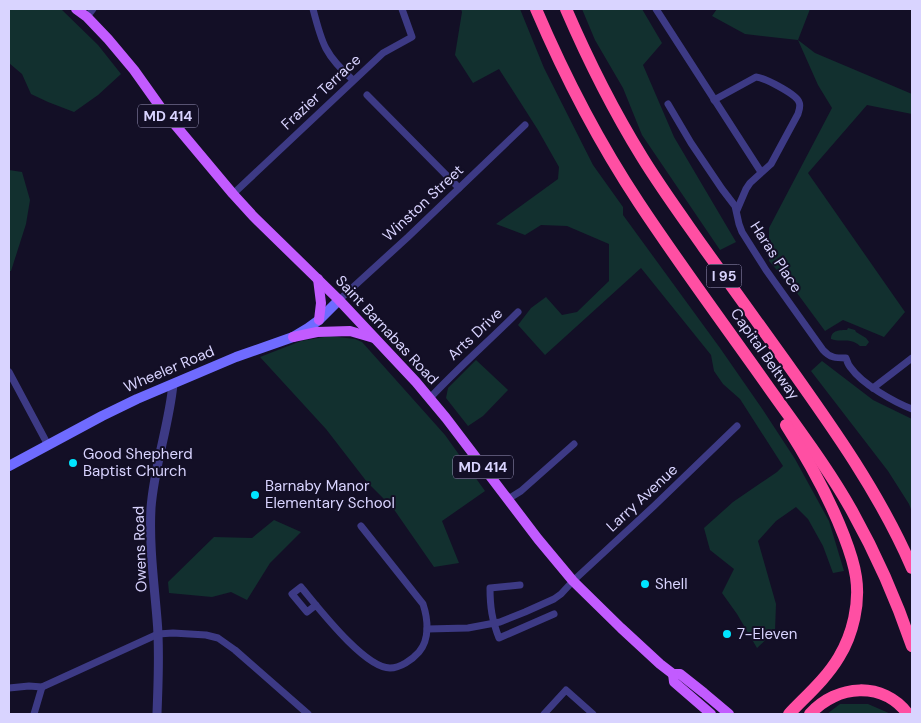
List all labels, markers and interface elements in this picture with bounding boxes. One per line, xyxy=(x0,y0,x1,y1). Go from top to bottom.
street label: Frazier Terrace xyxy=(277,50,365,134)
road number: MD 414 xyxy=(138,104,198,128)
street label: Winston Street xyxy=(378,160,468,246)
street label: Haras Place xyxy=(746,218,806,296)
road number: I 95 xyxy=(706,264,742,288)
street label: Saint Barnabas Road xyxy=(331,271,443,389)
street label: Arts Drive xyxy=(443,303,507,365)
street label: Capital Beltway xyxy=(726,304,804,404)
street label: Wheeler Road xyxy=(121,341,217,397)
place label: Good Shepherd Baptist Church xyxy=(83,444,193,481)
road number: MD 414 xyxy=(453,456,513,478)
marker: Good Shepherd Baptist Church xyxy=(67,457,79,469)
street label: Larry Avenue xyxy=(602,460,682,536)
place label: Barnaby Manor Elementary School xyxy=(265,476,395,513)
marker: Barnaby Manor Elementary School xyxy=(249,489,261,501)
street label: Owens Road xyxy=(128,506,152,592)
place label: Shell xyxy=(655,574,688,594)
marker: Shell xyxy=(639,578,651,590)
place label: 7-Eleven xyxy=(737,624,797,644)
marker: 7-Eleven xyxy=(721,628,733,640)

